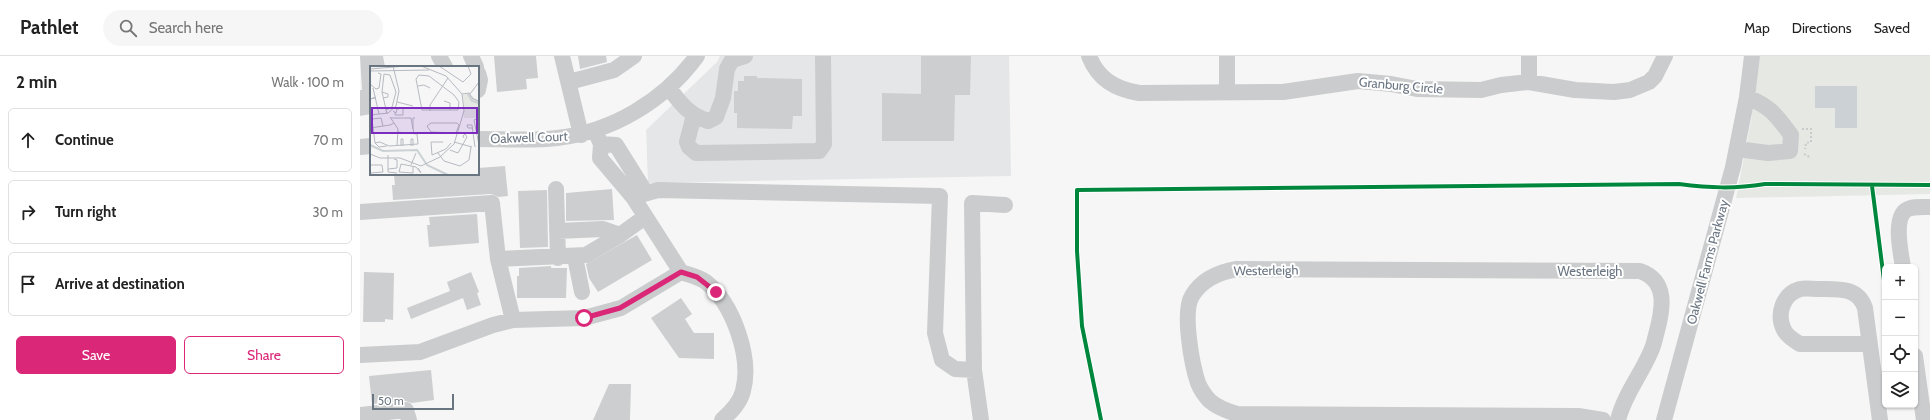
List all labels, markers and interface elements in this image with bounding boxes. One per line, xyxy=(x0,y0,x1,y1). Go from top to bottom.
search box xyxy=(103,10,383,46)
text: Pathlet xyxy=(20,16,79,39)
icon: search xyxy=(117,17,139,39)
text: Search here xyxy=(149,19,223,37)
text: Map xyxy=(1744,19,1770,37)
text: Directions xyxy=(1792,19,1852,37)
text: Saved xyxy=(1874,19,1910,37)
inset map xyxy=(370,66,479,175)
text: 2 min xyxy=(16,72,57,92)
street label: Granburg Circle xyxy=(1358,73,1444,97)
text: Walk · 100 m xyxy=(271,74,344,90)
street label: Oakwell Court xyxy=(490,128,569,146)
icon: ahead xyxy=(17,129,39,151)
text: Continue xyxy=(55,131,114,149)
text: 70 m xyxy=(313,132,343,148)
street label: Oakwell Farms Parkway xyxy=(1683,197,1731,326)
icon: right xyxy=(17,201,39,223)
text: Turn right xyxy=(55,203,116,221)
text: 30 m xyxy=(313,204,343,220)
street label: Westerleigh xyxy=(1233,261,1299,279)
street label: Westerleigh xyxy=(1558,263,1622,279)
map controls xyxy=(1882,264,1918,408)
button: + xyxy=(1882,264,1918,300)
icon: arrive xyxy=(17,273,39,295)
text: Arrive at destination xyxy=(55,275,185,293)
route end xyxy=(707,283,725,301)
button: − xyxy=(1882,300,1918,336)
route start xyxy=(575,309,593,327)
button: Save xyxy=(16,336,176,374)
button: Share xyxy=(184,336,344,374)
button: locate xyxy=(1882,336,1918,372)
button: layers xyxy=(1882,372,1918,408)
scale bar xyxy=(372,392,454,411)
text: 50 m xyxy=(378,394,404,408)

